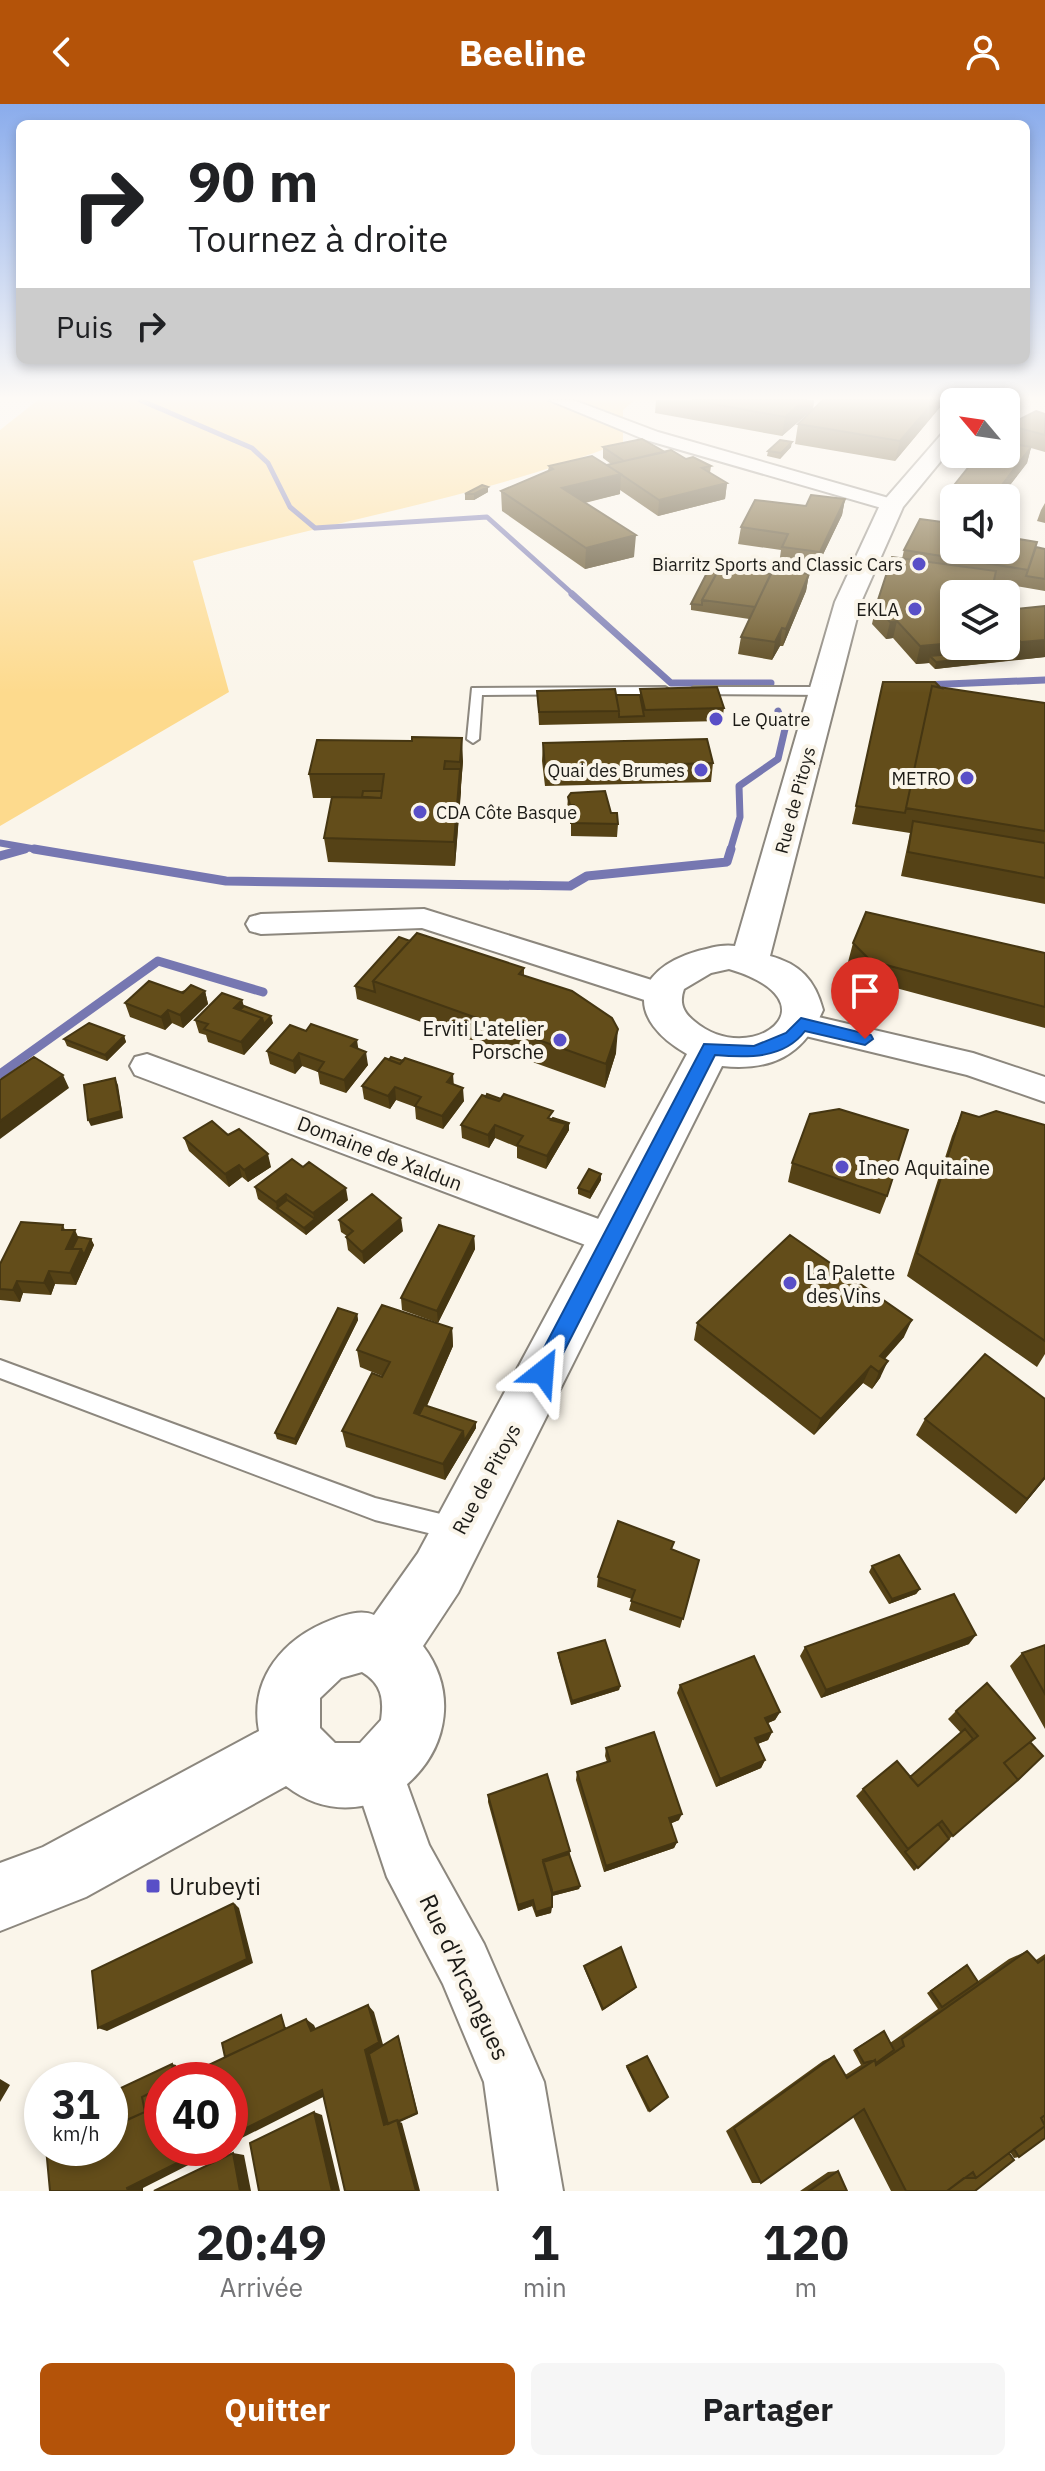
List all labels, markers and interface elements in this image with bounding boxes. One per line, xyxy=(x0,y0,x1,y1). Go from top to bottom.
text: Beeline xyxy=(459,29,586,76)
icon: back xyxy=(40,30,84,74)
icon: person xyxy=(961,30,1005,74)
text: 90 m xyxy=(188,145,318,217)
icon: right xyxy=(56,152,160,256)
text: Tournez à droite xyxy=(188,215,448,262)
icon: right xyxy=(129,304,173,348)
text: Puis xyxy=(56,307,113,346)
north arrow xyxy=(940,388,1020,468)
map controls xyxy=(940,388,1020,660)
button: sound xyxy=(940,484,1020,564)
place label: Biarritz Sports and Classic Cars xyxy=(652,553,903,576)
marker: Biarritz Sports and Classic Cars xyxy=(910,555,928,573)
button: layers xyxy=(940,580,1020,660)
place label: EKLA xyxy=(856,598,899,621)
marker: EKLA xyxy=(906,600,924,618)
place label: Le Quatre xyxy=(732,708,810,731)
marker: Le Quatre xyxy=(707,710,725,728)
street label: Rue de Pitoys xyxy=(770,744,820,856)
place label: Quai des Brumes xyxy=(547,759,685,782)
marker: Quai des Brumes xyxy=(692,761,710,779)
place label: METRO xyxy=(892,767,951,790)
marker: METRO xyxy=(958,769,976,787)
place label: CDA Côte Basque xyxy=(436,801,577,824)
marker: CDA Côte Basque xyxy=(411,803,429,821)
pin xyxy=(831,957,899,1039)
icon: arrive xyxy=(843,969,887,1013)
place label: Erviti L'atelier Porsche xyxy=(422,1015,544,1065)
marker: Erviti L'atelier Porsche xyxy=(551,1031,569,1049)
street label: Domaine de Xaldun xyxy=(294,1109,466,1197)
place label: Ineo Aquitaine xyxy=(858,1154,990,1181)
marker: Ineo Aquitaine xyxy=(833,1158,851,1176)
place label: La Palette des Vins xyxy=(806,1259,895,1309)
marker: La Palette des Vins xyxy=(781,1274,799,1292)
position arrow xyxy=(501,1330,585,1414)
street label: Rue de Pitoys xyxy=(445,1419,527,1539)
place label: Urubeyti xyxy=(169,1870,261,1902)
marker: Urubeyti xyxy=(144,1877,162,1895)
street label: Rue d'Arcangues xyxy=(412,1889,518,2065)
speed limit sign: 40 xyxy=(144,2062,248,2166)
text: 31 xyxy=(52,2078,100,2130)
text: km/h xyxy=(52,2120,100,2147)
text: 20:49 xyxy=(196,2211,327,2273)
text: 1 xyxy=(530,2211,559,2273)
text: 120 xyxy=(763,2211,849,2273)
text: Arrivée xyxy=(220,2270,303,2304)
text: min xyxy=(523,2270,567,2304)
text: m xyxy=(795,2270,817,2304)
button: Quitter xyxy=(40,2363,515,2455)
button: Partager xyxy=(531,2363,1005,2455)

